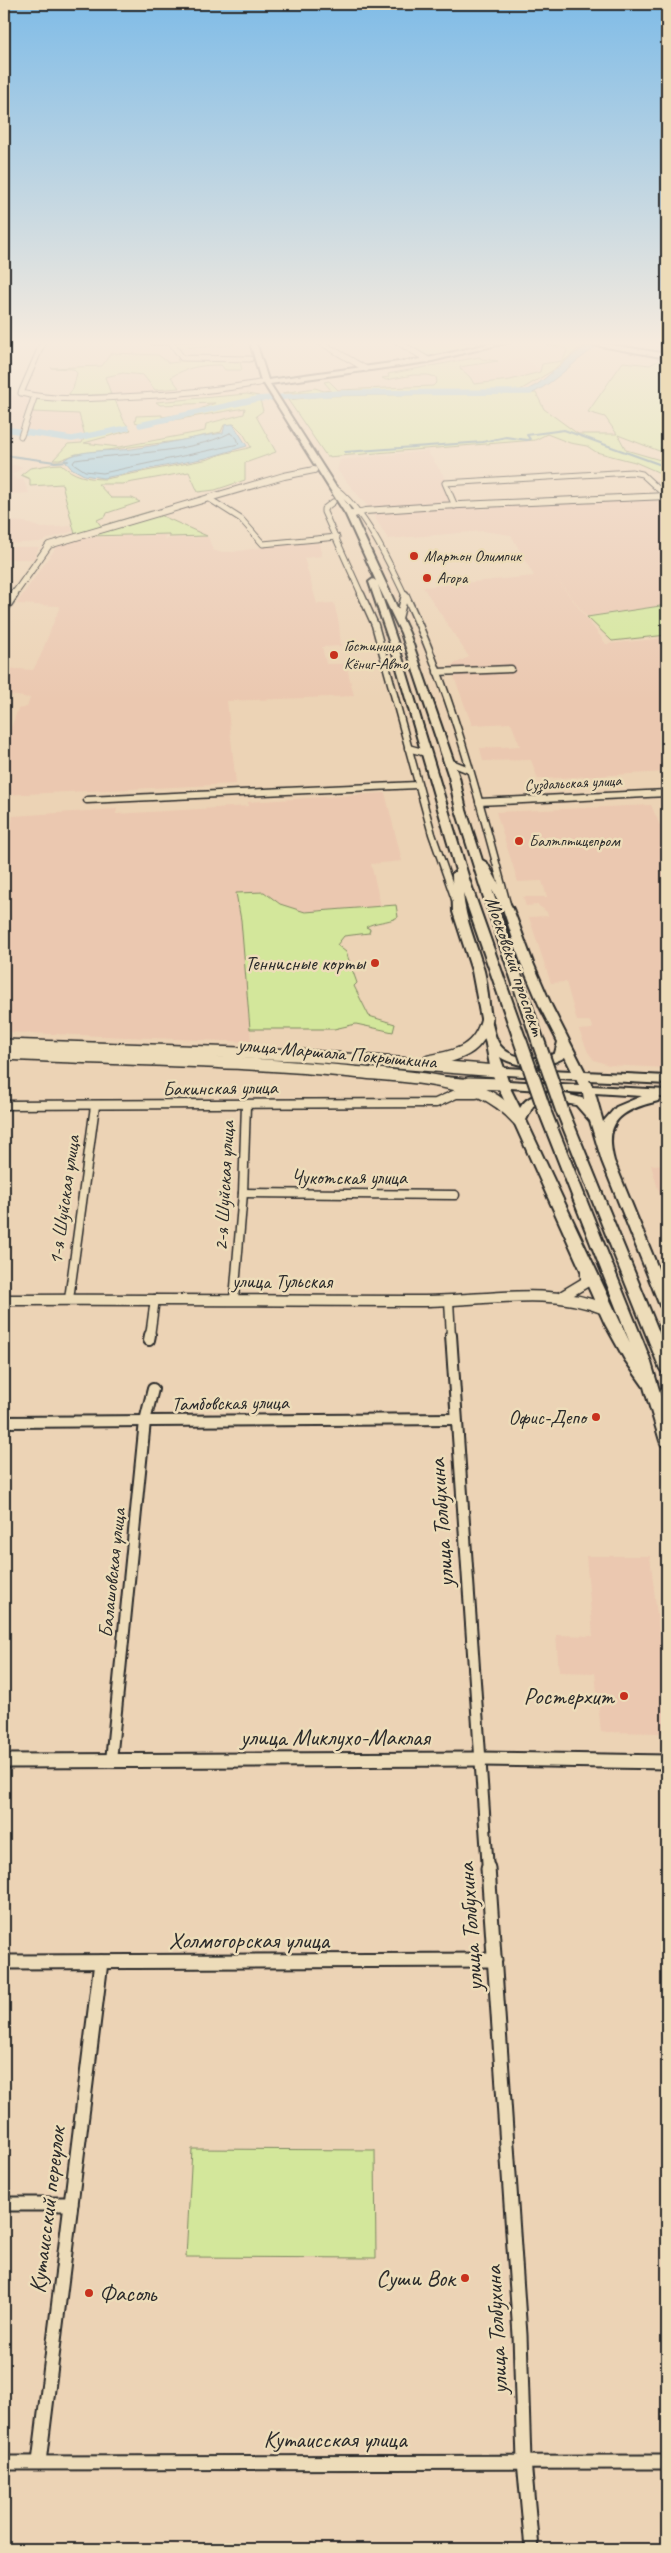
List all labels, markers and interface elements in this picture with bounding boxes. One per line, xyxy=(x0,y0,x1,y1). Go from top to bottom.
place label: Мартон Олимпик xyxy=(424,546,523,566)
marker: Мартон Олимпик xyxy=(408,550,420,562)
place label: Агора xyxy=(437,568,469,588)
marker: Агора xyxy=(421,572,433,584)
place label: Гостиница Кёниг-Авто xyxy=(344,636,409,674)
marker: Гостиница Кёниг-Авто xyxy=(328,649,340,661)
street label: Суздальская улица xyxy=(524,770,623,796)
place label: Балтптицепром xyxy=(529,831,621,851)
marker: Балтптицепром xyxy=(513,835,525,847)
street label: Московский проспект xyxy=(479,893,551,1040)
place label: Теннисные корты xyxy=(245,951,366,976)
marker: Теннисные корты xyxy=(369,957,381,969)
street label: улица Маршала Покрышкина xyxy=(236,1032,439,1074)
street label: Бакинская улица xyxy=(162,1074,279,1102)
street label: 2-я Шуйская улица xyxy=(208,1118,240,1252)
street label: 1-я Шуйская улица xyxy=(43,1132,86,1266)
street label: Чукотская улица xyxy=(291,1165,408,1190)
street label: улица Тульская xyxy=(231,1269,334,1294)
street label: Тамбовская улица xyxy=(171,1389,290,1417)
place label: Офис-Депо xyxy=(508,1405,588,1430)
marker: Офис-Депо xyxy=(590,1411,602,1423)
street label: улица Толбухина xyxy=(421,1456,461,1590)
street label: Балашовская улица xyxy=(93,1505,131,1639)
place label: Ростерхит xyxy=(524,1681,615,1711)
marker: Ростерхит xyxy=(618,1690,630,1702)
street label: улица Миклухо-Маклая xyxy=(238,1722,431,1752)
street label: улица Толбухина xyxy=(450,1860,490,1994)
street label: Холмогорская улица xyxy=(169,1925,331,1955)
street label: Кутаисский переулок xyxy=(22,2123,72,2295)
place label: Суши Вок xyxy=(376,2263,457,2293)
street label: улица Толбухина xyxy=(478,2263,514,2397)
marker: Суши Вок xyxy=(459,2272,471,2284)
place label: Фасоль xyxy=(99,2278,158,2308)
marker: Фасоль xyxy=(83,2287,95,2299)
street label: Кутаисская улица xyxy=(263,2424,408,2454)

